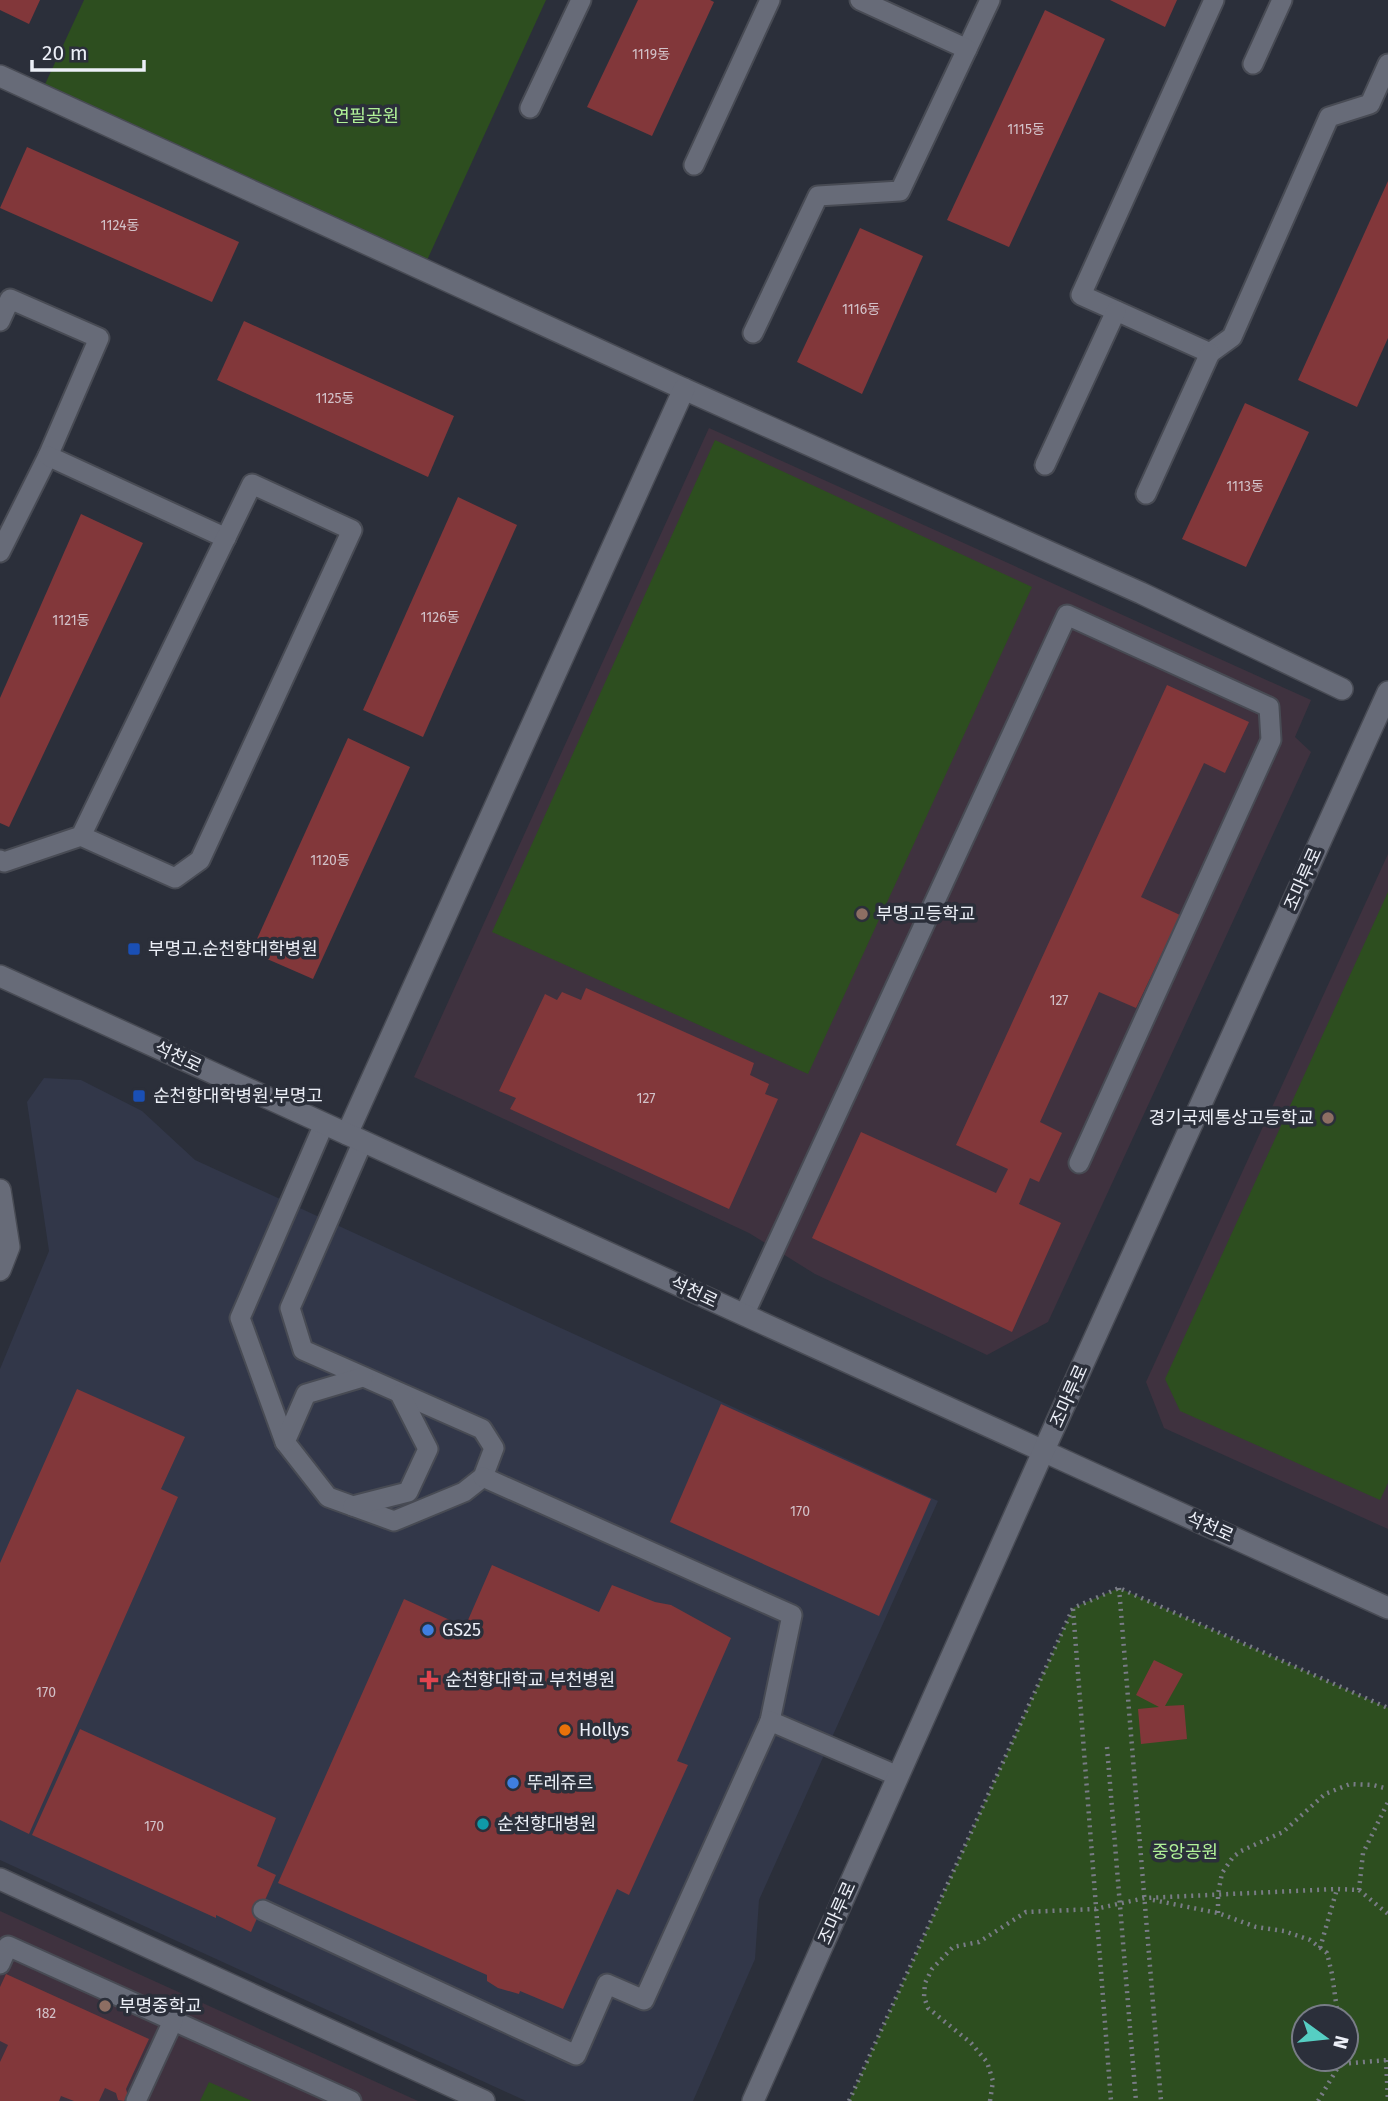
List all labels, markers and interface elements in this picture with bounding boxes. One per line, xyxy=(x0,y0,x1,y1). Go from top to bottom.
scale bar xyxy=(32,28,144,72)
text: 20 m xyxy=(42,40,88,66)
house number: 1119동 xyxy=(632,46,670,63)
park label: 연필공원 xyxy=(333,105,399,127)
house number: 1115동 xyxy=(1007,121,1045,138)
house number: 1124동 xyxy=(101,217,140,234)
house number: 1116동 xyxy=(842,301,880,318)
house number: 1125동 xyxy=(316,390,354,407)
house number: 1113동 xyxy=(1226,478,1264,495)
house number: 1126동 xyxy=(420,609,460,626)
house number: 1121동 xyxy=(52,612,90,629)
street label: 조마루로 xyxy=(1279,844,1327,914)
house number: 1120동 xyxy=(310,852,350,869)
place label: 부명고등학교 xyxy=(876,903,975,925)
marker: 부명고등학교 xyxy=(854,906,870,922)
place label: 부명고.순천향대학병원 xyxy=(148,938,318,960)
marker: 부명고.순천향대학병원 xyxy=(126,941,142,957)
house number: 127 xyxy=(1049,992,1069,1009)
street label: 석천로 xyxy=(151,1037,205,1077)
place label: 순천향대학병원.부명고 xyxy=(153,1085,323,1107)
marker: 순천향대학병원.부명고 xyxy=(131,1088,147,1104)
house number: 127 xyxy=(636,1090,656,1107)
place label: 경기국제통상고등학교 xyxy=(1148,1107,1314,1129)
marker: 경기국제통상고등학교 xyxy=(1320,1110,1336,1126)
street label: 석천로 xyxy=(667,1272,721,1312)
street label: 조마루로 xyxy=(1045,1361,1093,1431)
house number: 170 xyxy=(790,1503,810,1520)
street label: 석천로 xyxy=(1183,1507,1237,1547)
place label: GS25 xyxy=(442,1619,481,1641)
marker: GS25 xyxy=(420,1622,436,1638)
place label: 순천향대학교 부천병원 xyxy=(445,1669,615,1691)
marker: 순천향대학교 부천병원 xyxy=(419,1670,439,1690)
house number: 170 xyxy=(36,1684,56,1701)
place label: Hollys xyxy=(579,1719,629,1741)
marker: Hollys xyxy=(557,1722,573,1738)
place label: 뚜레쥬르 xyxy=(527,1772,593,1794)
marker: 뚜레쥬르 xyxy=(505,1775,521,1791)
place label: 순천향대병원 xyxy=(497,1813,596,1835)
marker: 순천향대병원 xyxy=(475,1816,491,1832)
house number: 170 xyxy=(144,1818,164,1835)
park label: 중앙공원 xyxy=(1152,1841,1218,1863)
street label: 조마루로 xyxy=(813,1878,861,1948)
place label: 부명중학교 xyxy=(119,1995,202,2017)
marker: 부명중학교 xyxy=(97,1998,113,2014)
north arrow xyxy=(1290,2003,1360,2073)
house number: 182 xyxy=(36,2005,56,2022)
text: N xyxy=(1328,2033,1354,2051)

